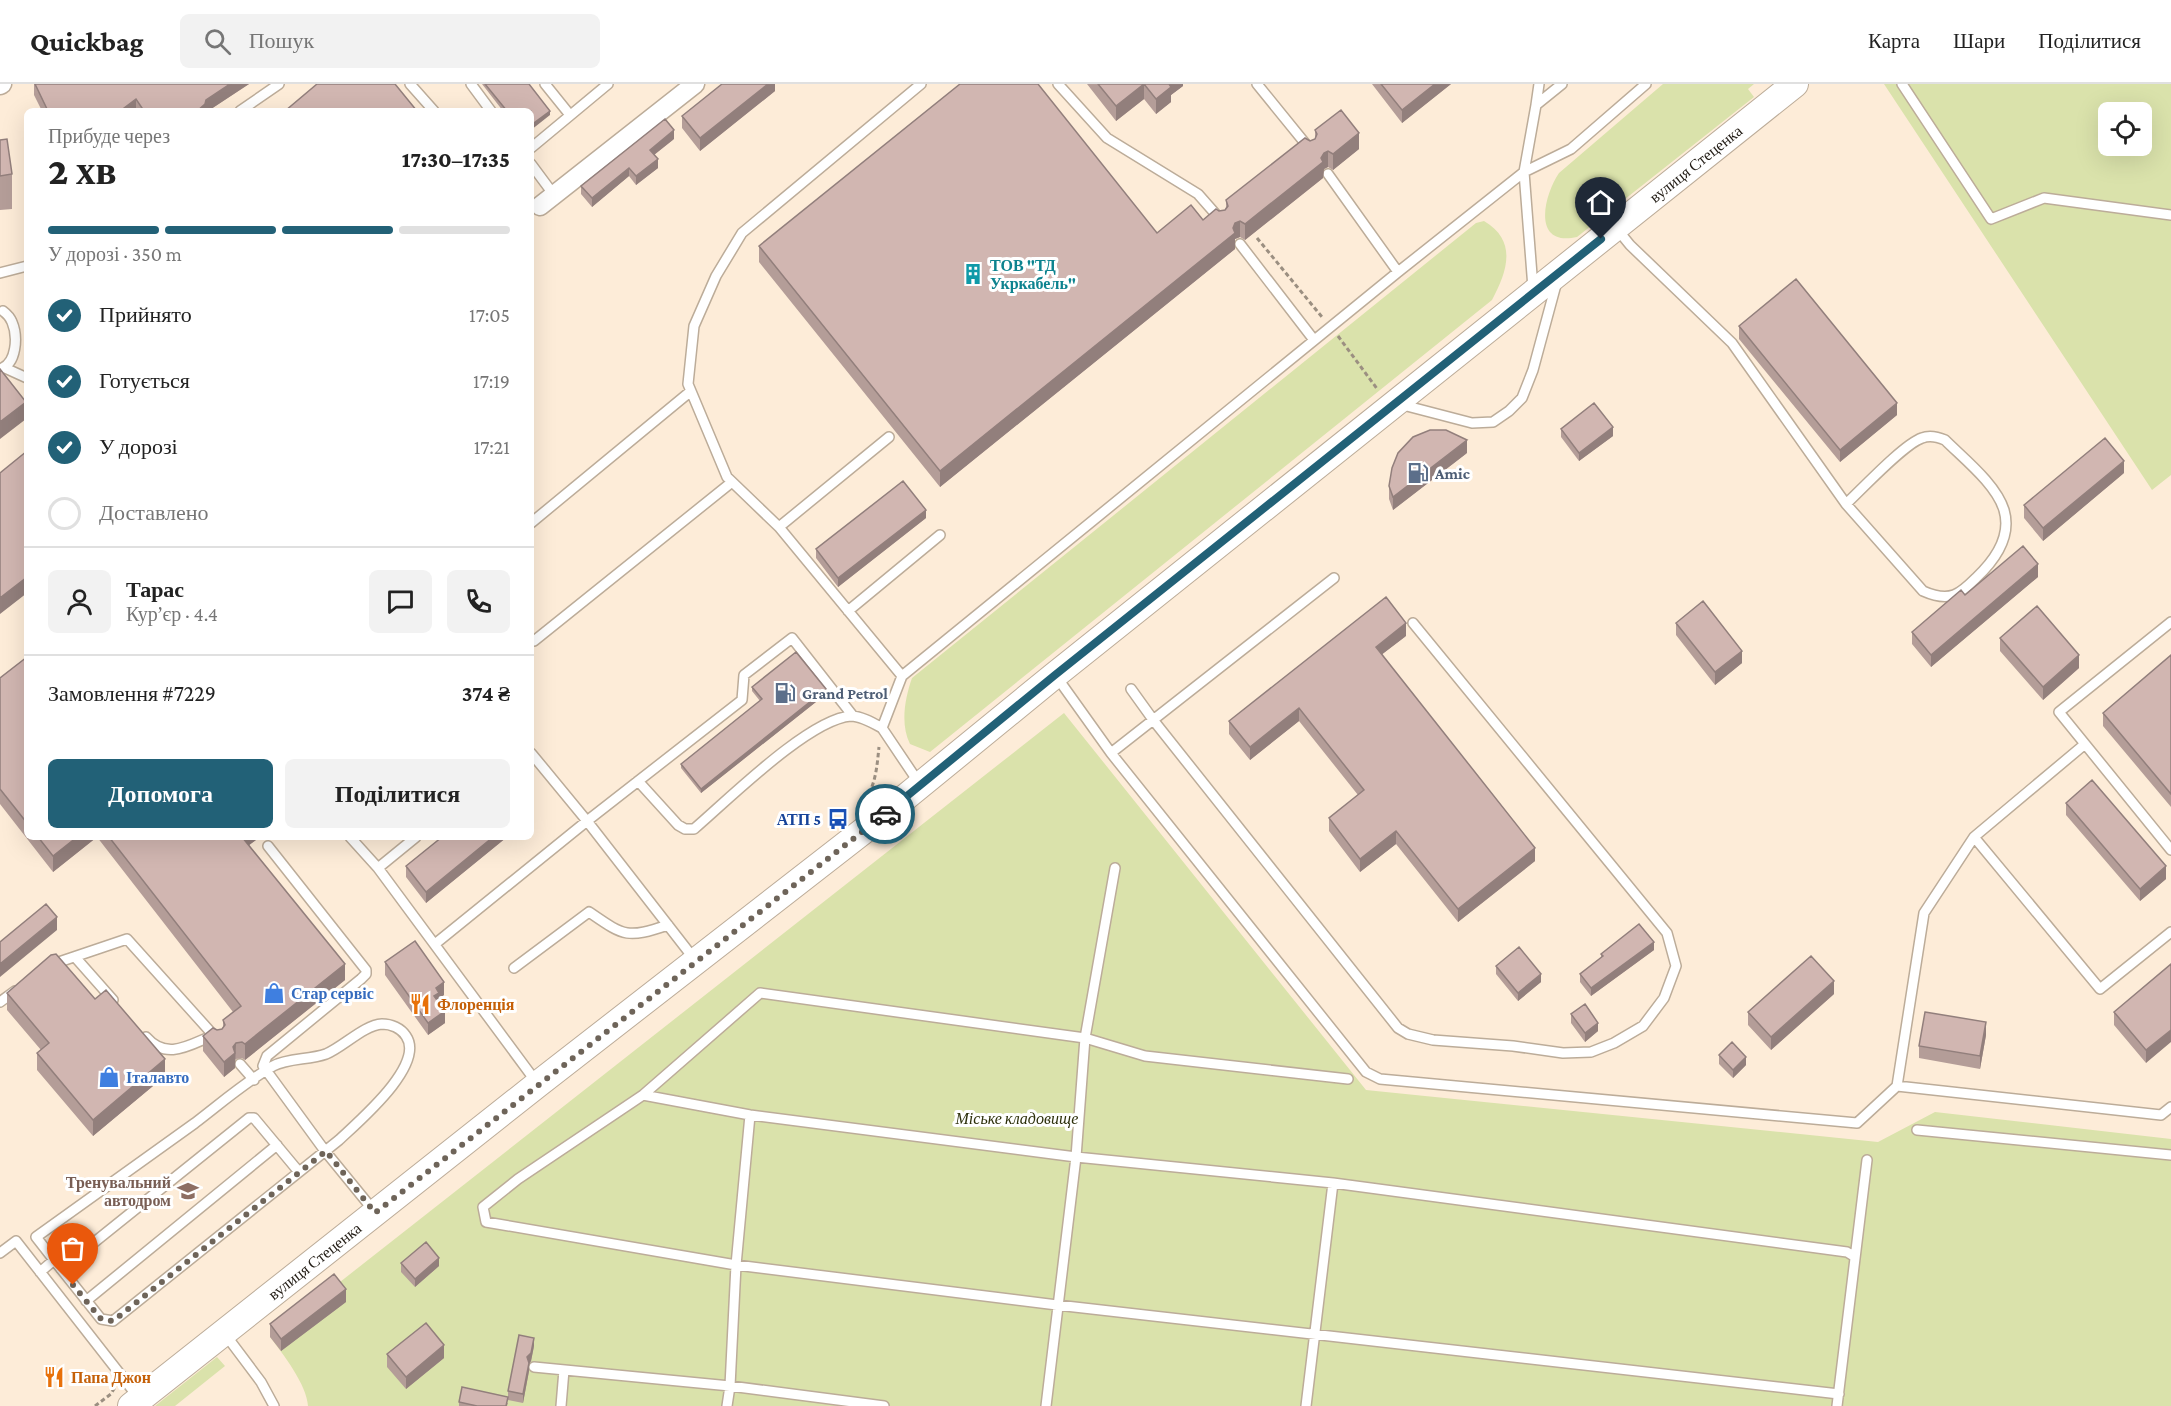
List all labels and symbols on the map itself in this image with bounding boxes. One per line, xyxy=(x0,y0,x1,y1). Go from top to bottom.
street label: вулиця Стеценка xyxy=(1646,121,1745,205)
pin xyxy=(1575,177,1626,239)
place label: ТОВ "ТД Укркабель" xyxy=(990,257,1076,293)
building icon: ТОВ "ТД Укркабель" xyxy=(961,262,985,286)
fuel station icon: Amic xyxy=(1406,461,1430,485)
place label: Amic xyxy=(1434,465,1470,482)
fuel station icon: Grand Petrol xyxy=(773,681,797,705)
place label: Grand Petrol xyxy=(802,685,888,702)
courier xyxy=(855,784,915,844)
bus stop icon: АТП 5 xyxy=(826,807,850,831)
place label: АТП 5 xyxy=(777,811,821,828)
shop icon: Стар сервіс xyxy=(262,981,286,1005)
place label: Стар сервіс xyxy=(291,985,374,1003)
restaurant icon: Флоренція xyxy=(408,992,432,1016)
place label: Флоренція xyxy=(437,996,515,1014)
shop icon: Італавто xyxy=(97,1065,121,1089)
place label: Італавто xyxy=(126,1069,189,1086)
park label: Міське кладовище xyxy=(955,1110,1078,1128)
place label: Тренувальний автодром xyxy=(66,1174,171,1210)
school or university icon: Тренувальний автодром xyxy=(176,1179,200,1203)
street label: вулиця Стеценка xyxy=(265,1219,364,1303)
pin xyxy=(47,1223,98,1285)
restaurant icon: Папа Джон xyxy=(42,1365,66,1389)
place label: Папа Джон xyxy=(71,1369,151,1387)

